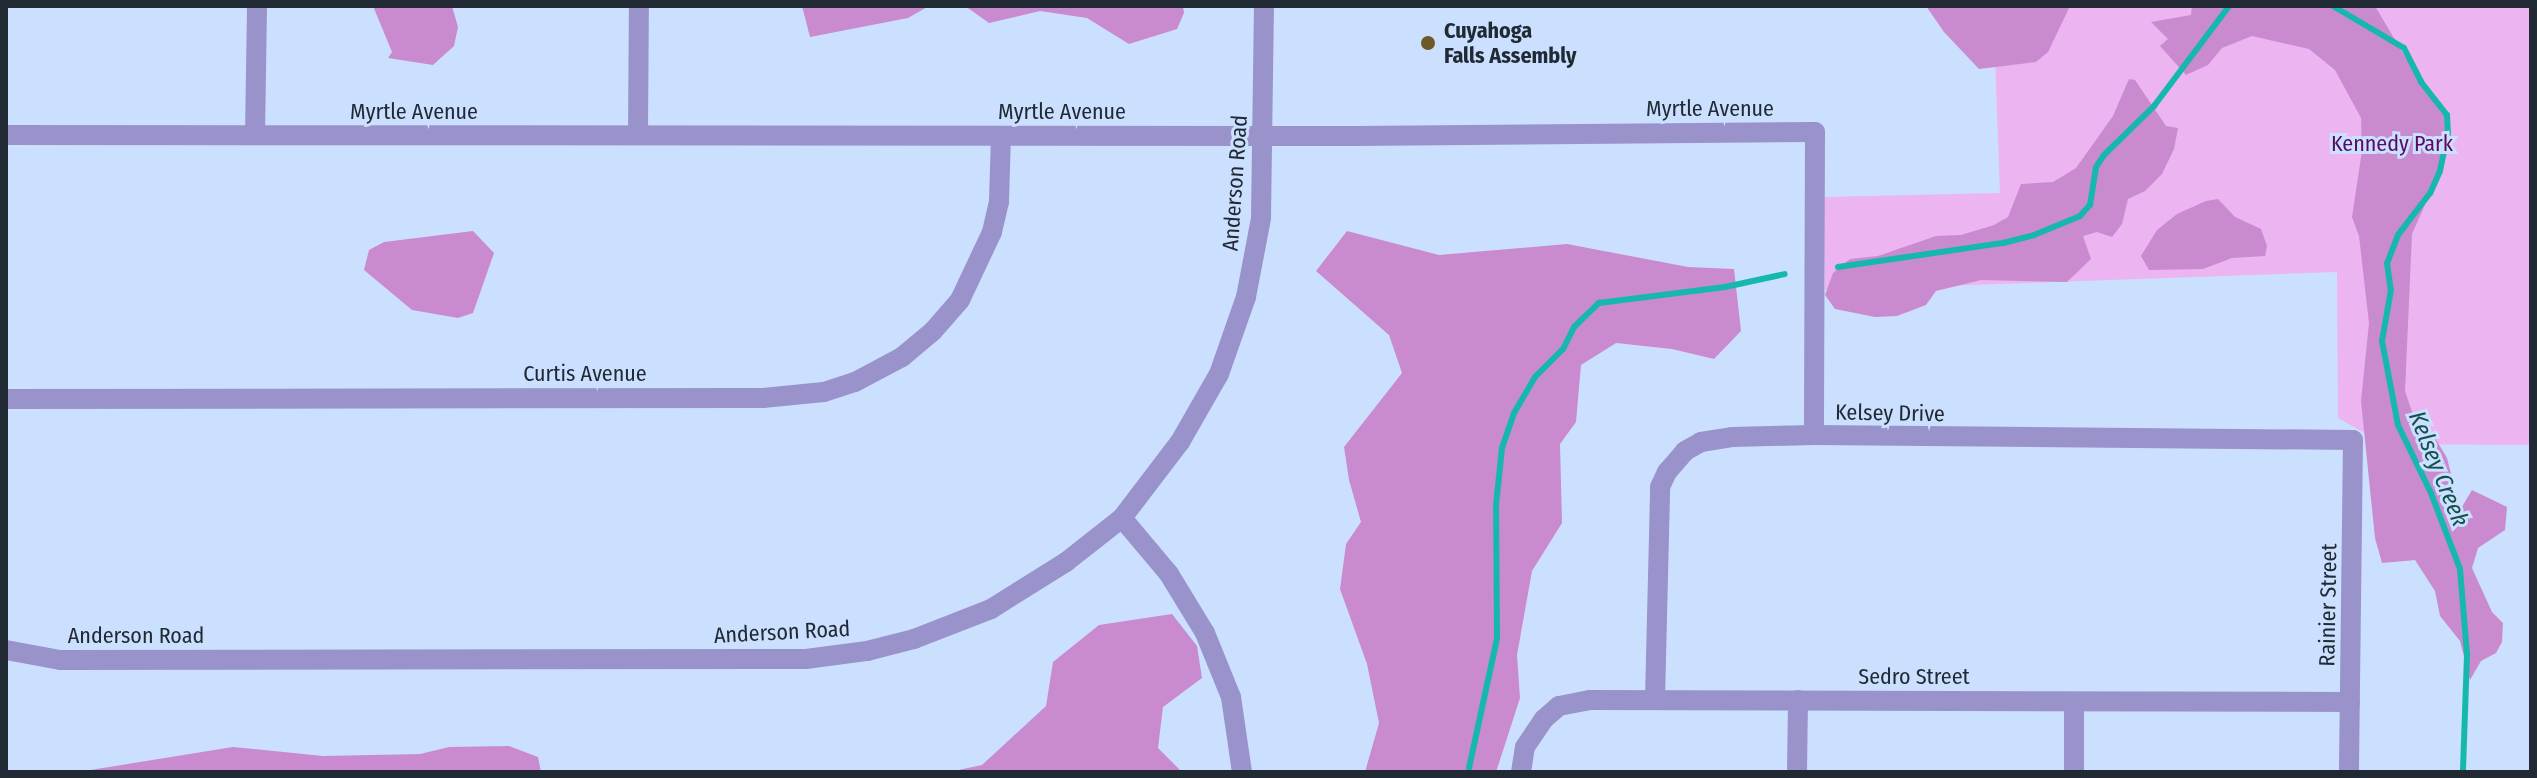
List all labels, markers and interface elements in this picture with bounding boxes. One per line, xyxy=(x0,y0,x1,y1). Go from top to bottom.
place label: Cuyahoga Falls Assembly xyxy=(1444,17,1577,68)
marker: Cuyahoga Falls Assembly xyxy=(1419,34,1437,52)
street label: Myrtle Avenue xyxy=(1646,96,1774,122)
street label: Myrtle Avenue xyxy=(350,99,478,125)
street label: Myrtle Avenue xyxy=(998,99,1126,125)
street label: Anderson Road xyxy=(1217,114,1253,252)
park label: Kennedy Park xyxy=(2331,131,2453,157)
street label: Curtis Avenue xyxy=(523,361,647,387)
street label: Kelsey Drive xyxy=(1835,399,1945,427)
water label: Kelsey Creek xyxy=(2402,407,2474,531)
street label: Rainier Street xyxy=(2314,543,2342,667)
street label: Anderson Road xyxy=(713,615,851,649)
street label: Anderson Road xyxy=(68,623,204,649)
street label: Sedro Street xyxy=(1858,664,1970,690)

